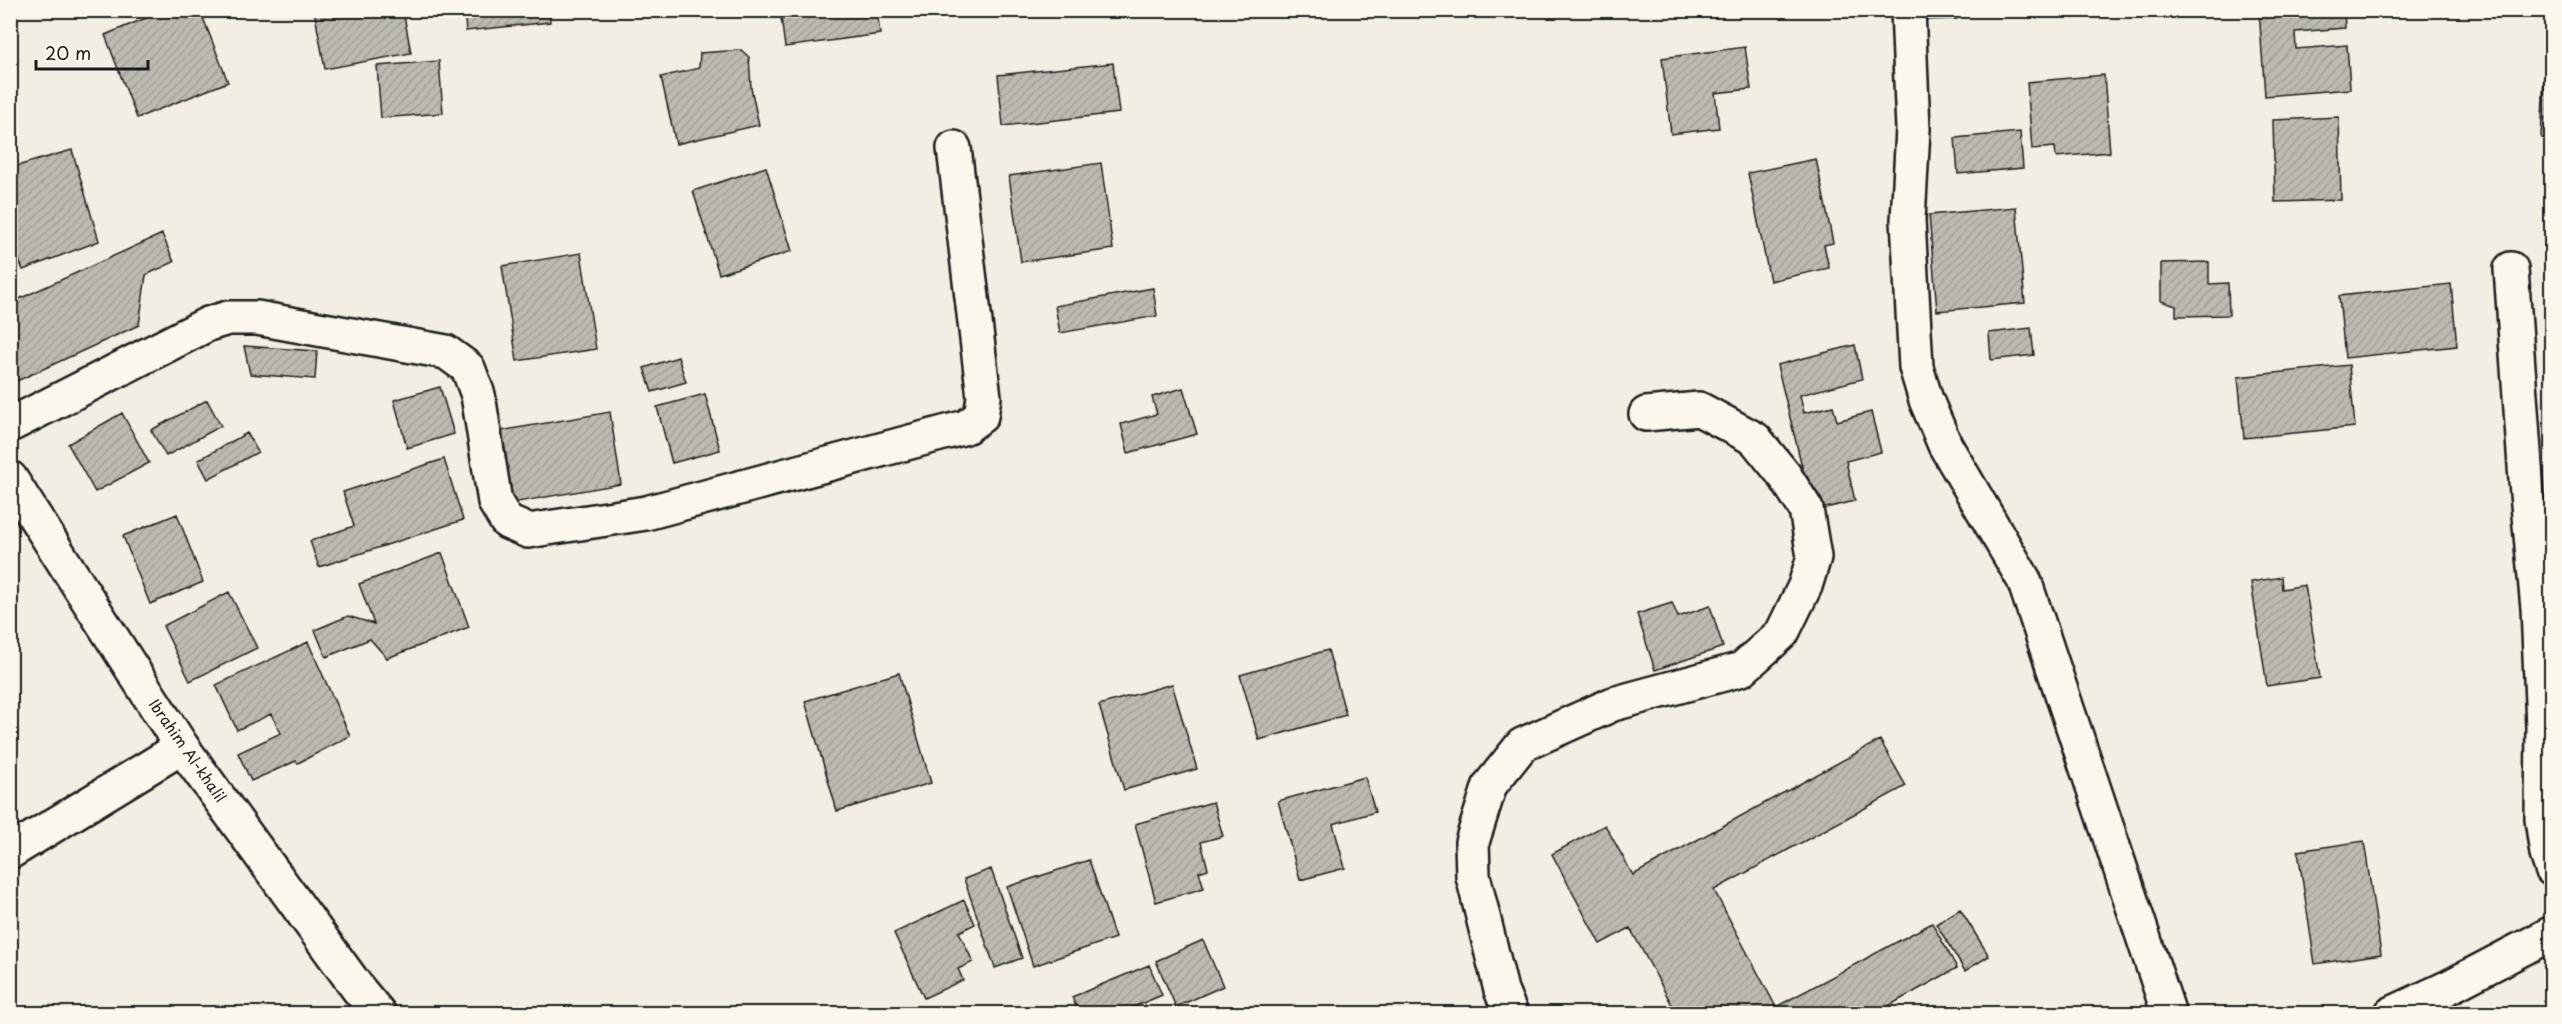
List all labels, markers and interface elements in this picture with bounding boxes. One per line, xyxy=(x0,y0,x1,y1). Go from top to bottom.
scale bar xyxy=(36,33,148,71)
text: 20 m xyxy=(45,39,91,66)
street label: Ibrahim Al-khalil xyxy=(144,694,233,807)

